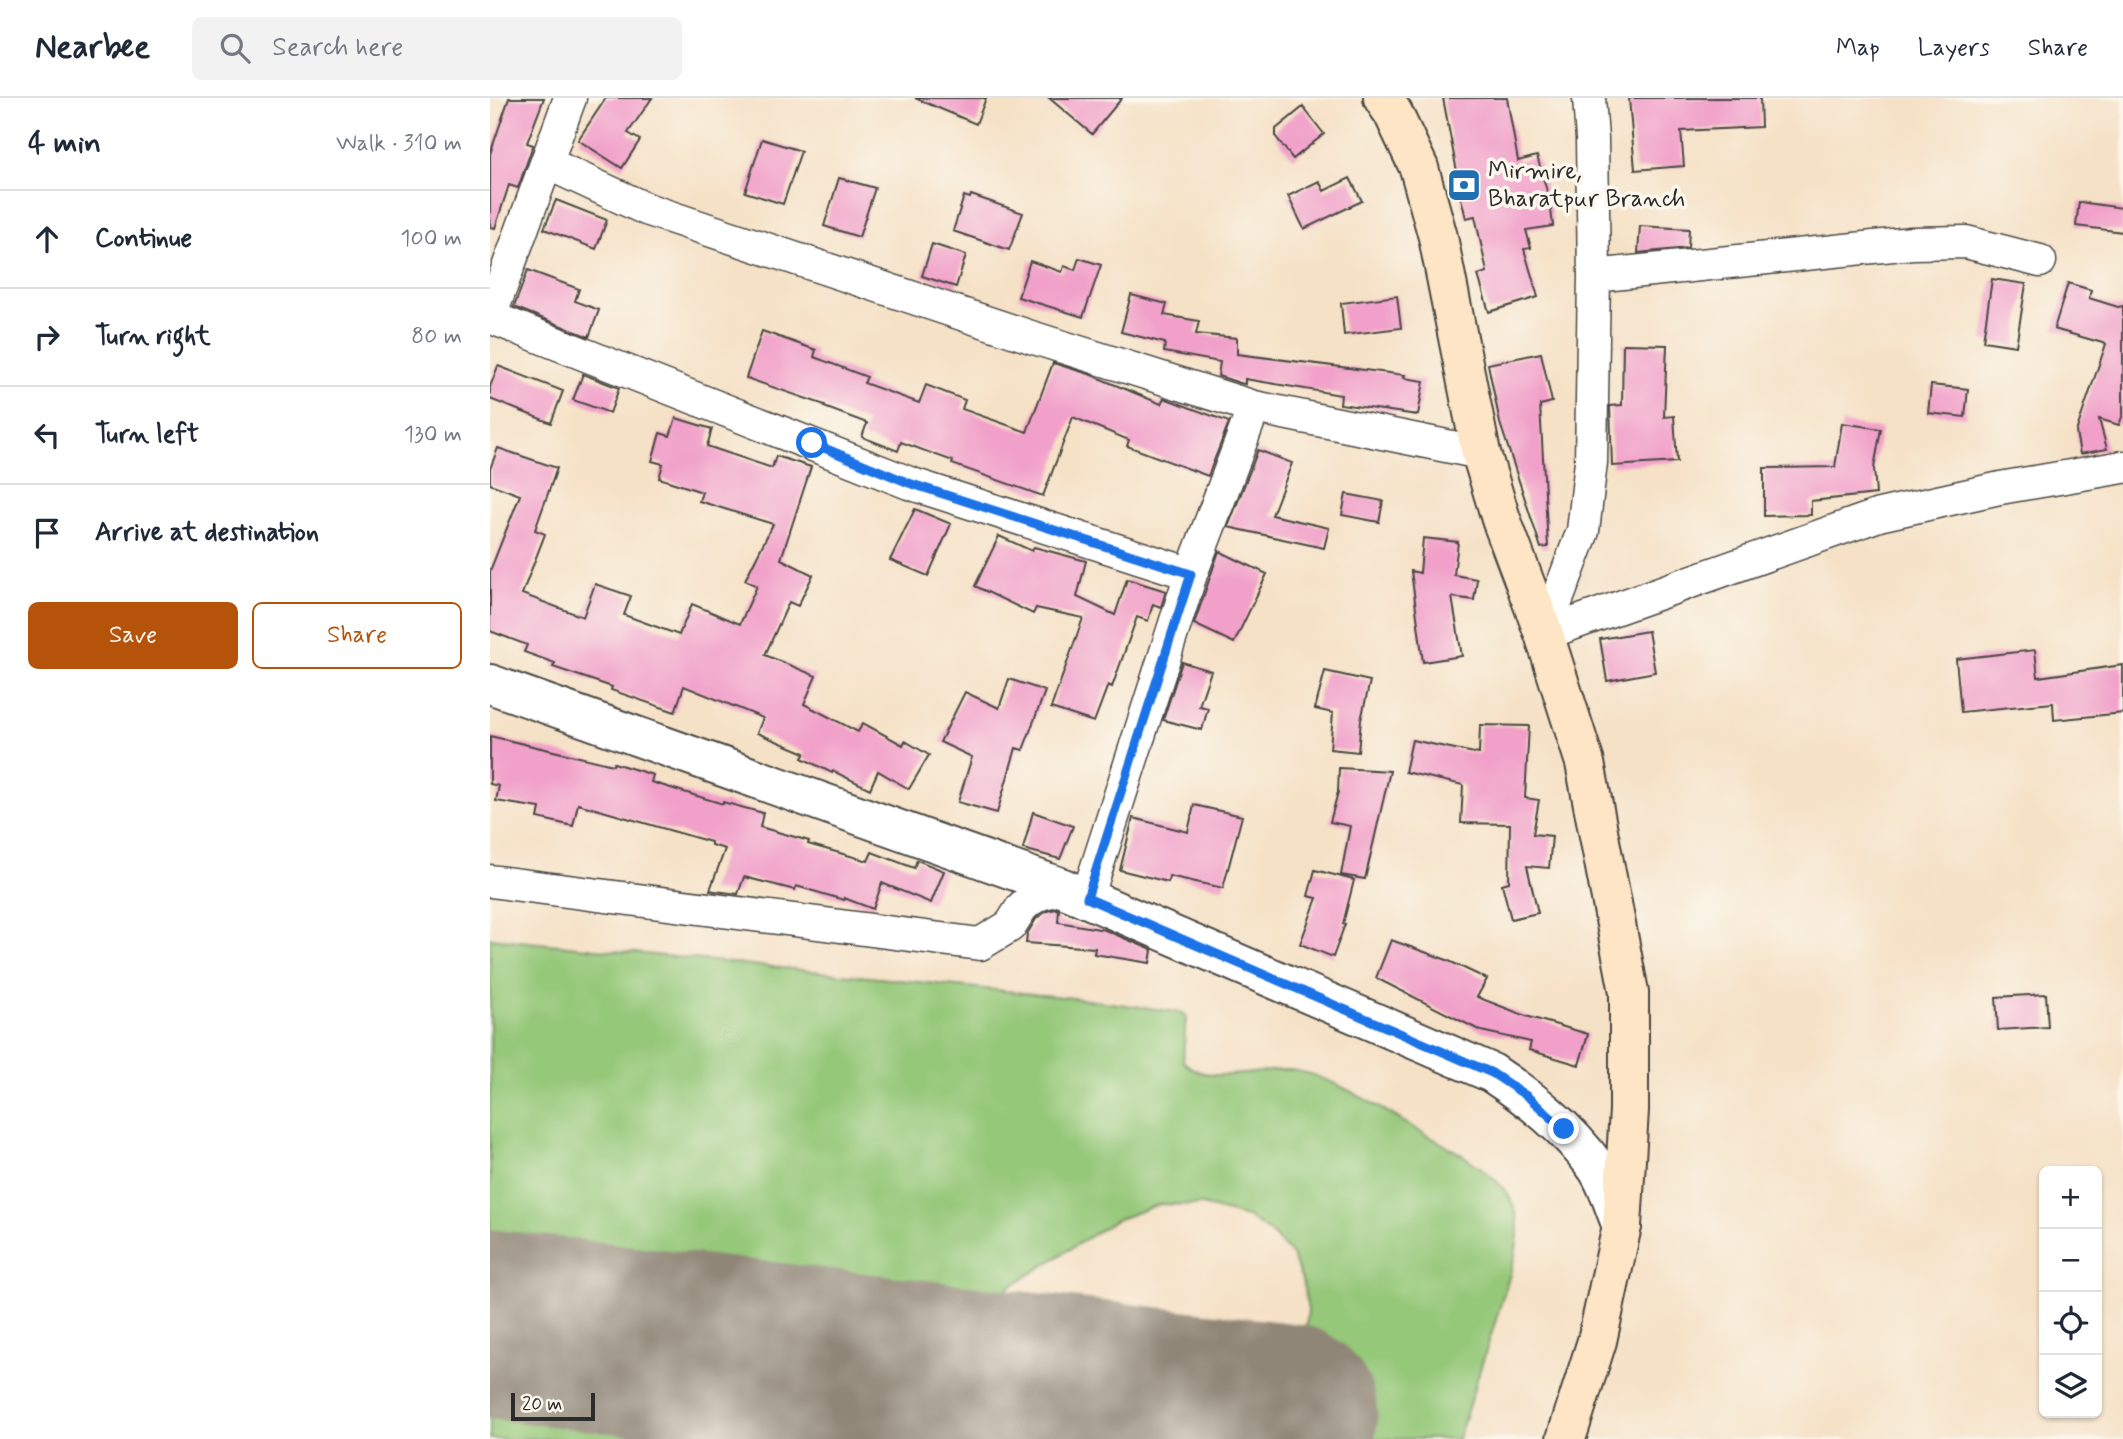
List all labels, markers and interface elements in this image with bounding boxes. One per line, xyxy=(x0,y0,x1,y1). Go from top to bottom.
search box xyxy=(192,17,682,80)
text: Nearbee xyxy=(35,26,150,70)
icon: search xyxy=(216,29,254,67)
text: Search here xyxy=(272,31,403,65)
text: Map xyxy=(1836,33,1880,64)
text: Layers xyxy=(1918,33,1990,64)
text: Share xyxy=(2028,33,2088,64)
text: 4 min xyxy=(28,124,101,163)
text: Walk · 310 m xyxy=(336,129,462,159)
place label: Mirmire, Bharatpur Branch xyxy=(1488,156,1685,215)
bank icon: Mirmire, Bharatpur Branch xyxy=(1445,166,1483,204)
icon: ahead xyxy=(28,220,66,258)
text: Continue xyxy=(95,222,192,256)
text: 100 m xyxy=(400,224,462,254)
icon: right xyxy=(28,318,66,356)
text: Turn right xyxy=(95,320,211,354)
text: 80 m xyxy=(411,322,462,352)
icon: left xyxy=(28,416,66,454)
text: Turn left xyxy=(95,418,199,452)
text: 130 m xyxy=(404,420,462,450)
route start xyxy=(796,427,827,458)
icon: arrive xyxy=(28,514,66,552)
text: Arrive at destination xyxy=(95,516,319,550)
button: Save xyxy=(28,602,238,669)
button: Share xyxy=(252,602,462,669)
route end xyxy=(1548,1113,1579,1144)
map controls xyxy=(2039,1166,2102,1418)
button: + xyxy=(2039,1166,2102,1229)
button: − xyxy=(2039,1229,2102,1292)
button: locate xyxy=(2039,1292,2102,1355)
button: layers xyxy=(2039,1355,2102,1418)
scale bar xyxy=(511,1390,595,1422)
text: 20 m xyxy=(522,1392,562,1417)

